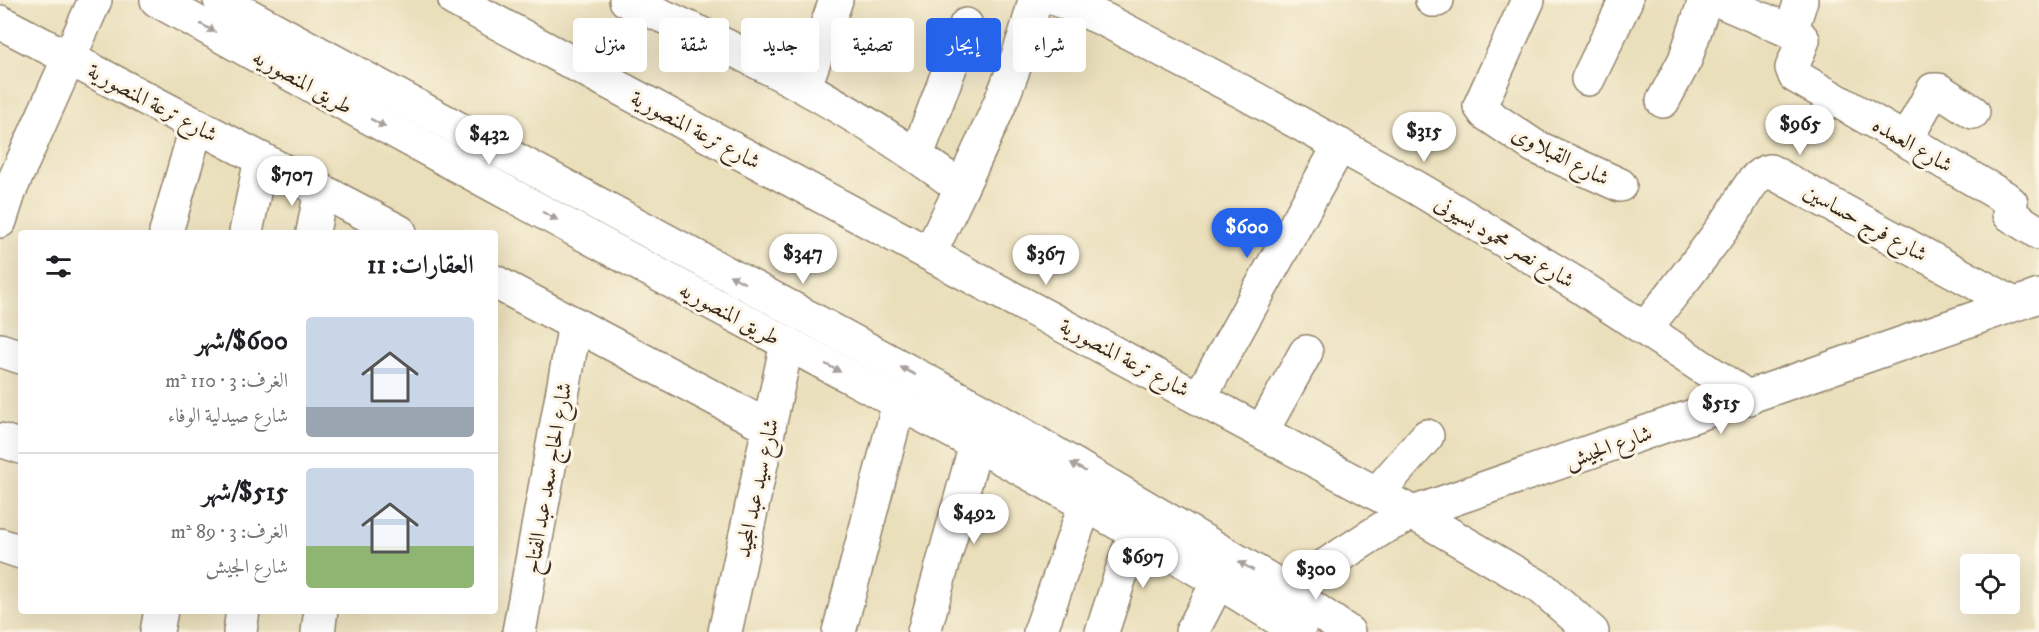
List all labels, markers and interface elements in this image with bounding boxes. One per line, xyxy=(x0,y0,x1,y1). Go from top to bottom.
chip: منزل xyxy=(573,18,647,72)
chip: شقة xyxy=(659,18,729,72)
chip: جديد xyxy=(741,18,819,72)
chip: تصفية xyxy=(831,18,914,72)
chip: إيجار xyxy=(926,18,1001,72)
chip: شراء xyxy=(1013,18,1086,72)
one-way arrow xyxy=(200,23,216,34)
street label: طريق المنصوريه xyxy=(247,44,357,121)
street label: شارع ترعة المنصورية xyxy=(81,58,222,152)
street label: شارع ترعة المنصورية xyxy=(624,85,765,179)
pin: $965 xyxy=(1764,105,1836,156)
pin: $315 xyxy=(1388,112,1460,163)
text: $965 xyxy=(1779,112,1821,137)
street label: شارع العمده xyxy=(1865,112,1957,183)
pin: $432 xyxy=(453,115,525,166)
one-way arrow xyxy=(370,118,387,128)
text: $315 xyxy=(1406,119,1442,144)
street label: شارع القبلاوى xyxy=(1505,120,1614,196)
text: $432 xyxy=(469,122,509,147)
pin: $707 xyxy=(256,156,328,207)
text: $707 xyxy=(271,163,313,188)
street label: شارع فرج حساسين xyxy=(1796,178,1932,273)
street label: شارع نصر محمود بسيونى xyxy=(1427,190,1579,298)
pin: $600 xyxy=(1211,208,1283,259)
one-way arrow xyxy=(541,212,558,221)
text: $600 xyxy=(1226,215,1268,240)
pin: $347 xyxy=(767,234,839,285)
pin: $367 xyxy=(1010,235,1082,286)
text: $347 xyxy=(783,241,823,266)
text: $367 xyxy=(1026,242,1066,267)
text: العقارات: 11 xyxy=(367,249,474,282)
icon: filters xyxy=(42,250,75,283)
one-way arrow xyxy=(728,274,745,283)
street label: طريق المنصوريه xyxy=(674,276,784,352)
street label: شارع ترعة المنصورية xyxy=(1053,313,1194,407)
text: $600/شهر xyxy=(195,325,288,358)
icon: home xyxy=(354,341,426,413)
one-way arrow xyxy=(825,363,842,373)
one-way arrow xyxy=(900,366,917,376)
text: الغرف: 3 · 110 m² xyxy=(165,369,288,394)
street label: شارع الحاج سعد عبد الفتاح xyxy=(518,380,584,577)
pin: $515 xyxy=(1685,384,1757,435)
text: $515 xyxy=(1702,391,1740,416)
text: شارع صيدلية الوفاء xyxy=(168,404,288,429)
street label: شارع سيد عبد المجيد xyxy=(730,416,789,561)
street label: شارع الجيش xyxy=(1561,420,1657,479)
one-way arrow xyxy=(1069,462,1086,472)
text: $515/شهر xyxy=(202,476,288,509)
icon: home xyxy=(354,492,426,564)
pin: $492 xyxy=(938,494,1010,545)
text: $492 xyxy=(953,501,995,526)
text: الغرف: 3 · 89 m² xyxy=(171,520,288,545)
pin: $697 xyxy=(1107,538,1179,589)
text: $697 xyxy=(1122,545,1164,570)
pin: $300 xyxy=(1280,550,1352,601)
map controls xyxy=(1960,554,2020,614)
button: locate xyxy=(1960,554,2020,614)
text: شارع الجيش xyxy=(206,555,288,580)
text: $300 xyxy=(1296,557,1336,582)
one-way arrow xyxy=(1238,560,1254,571)

